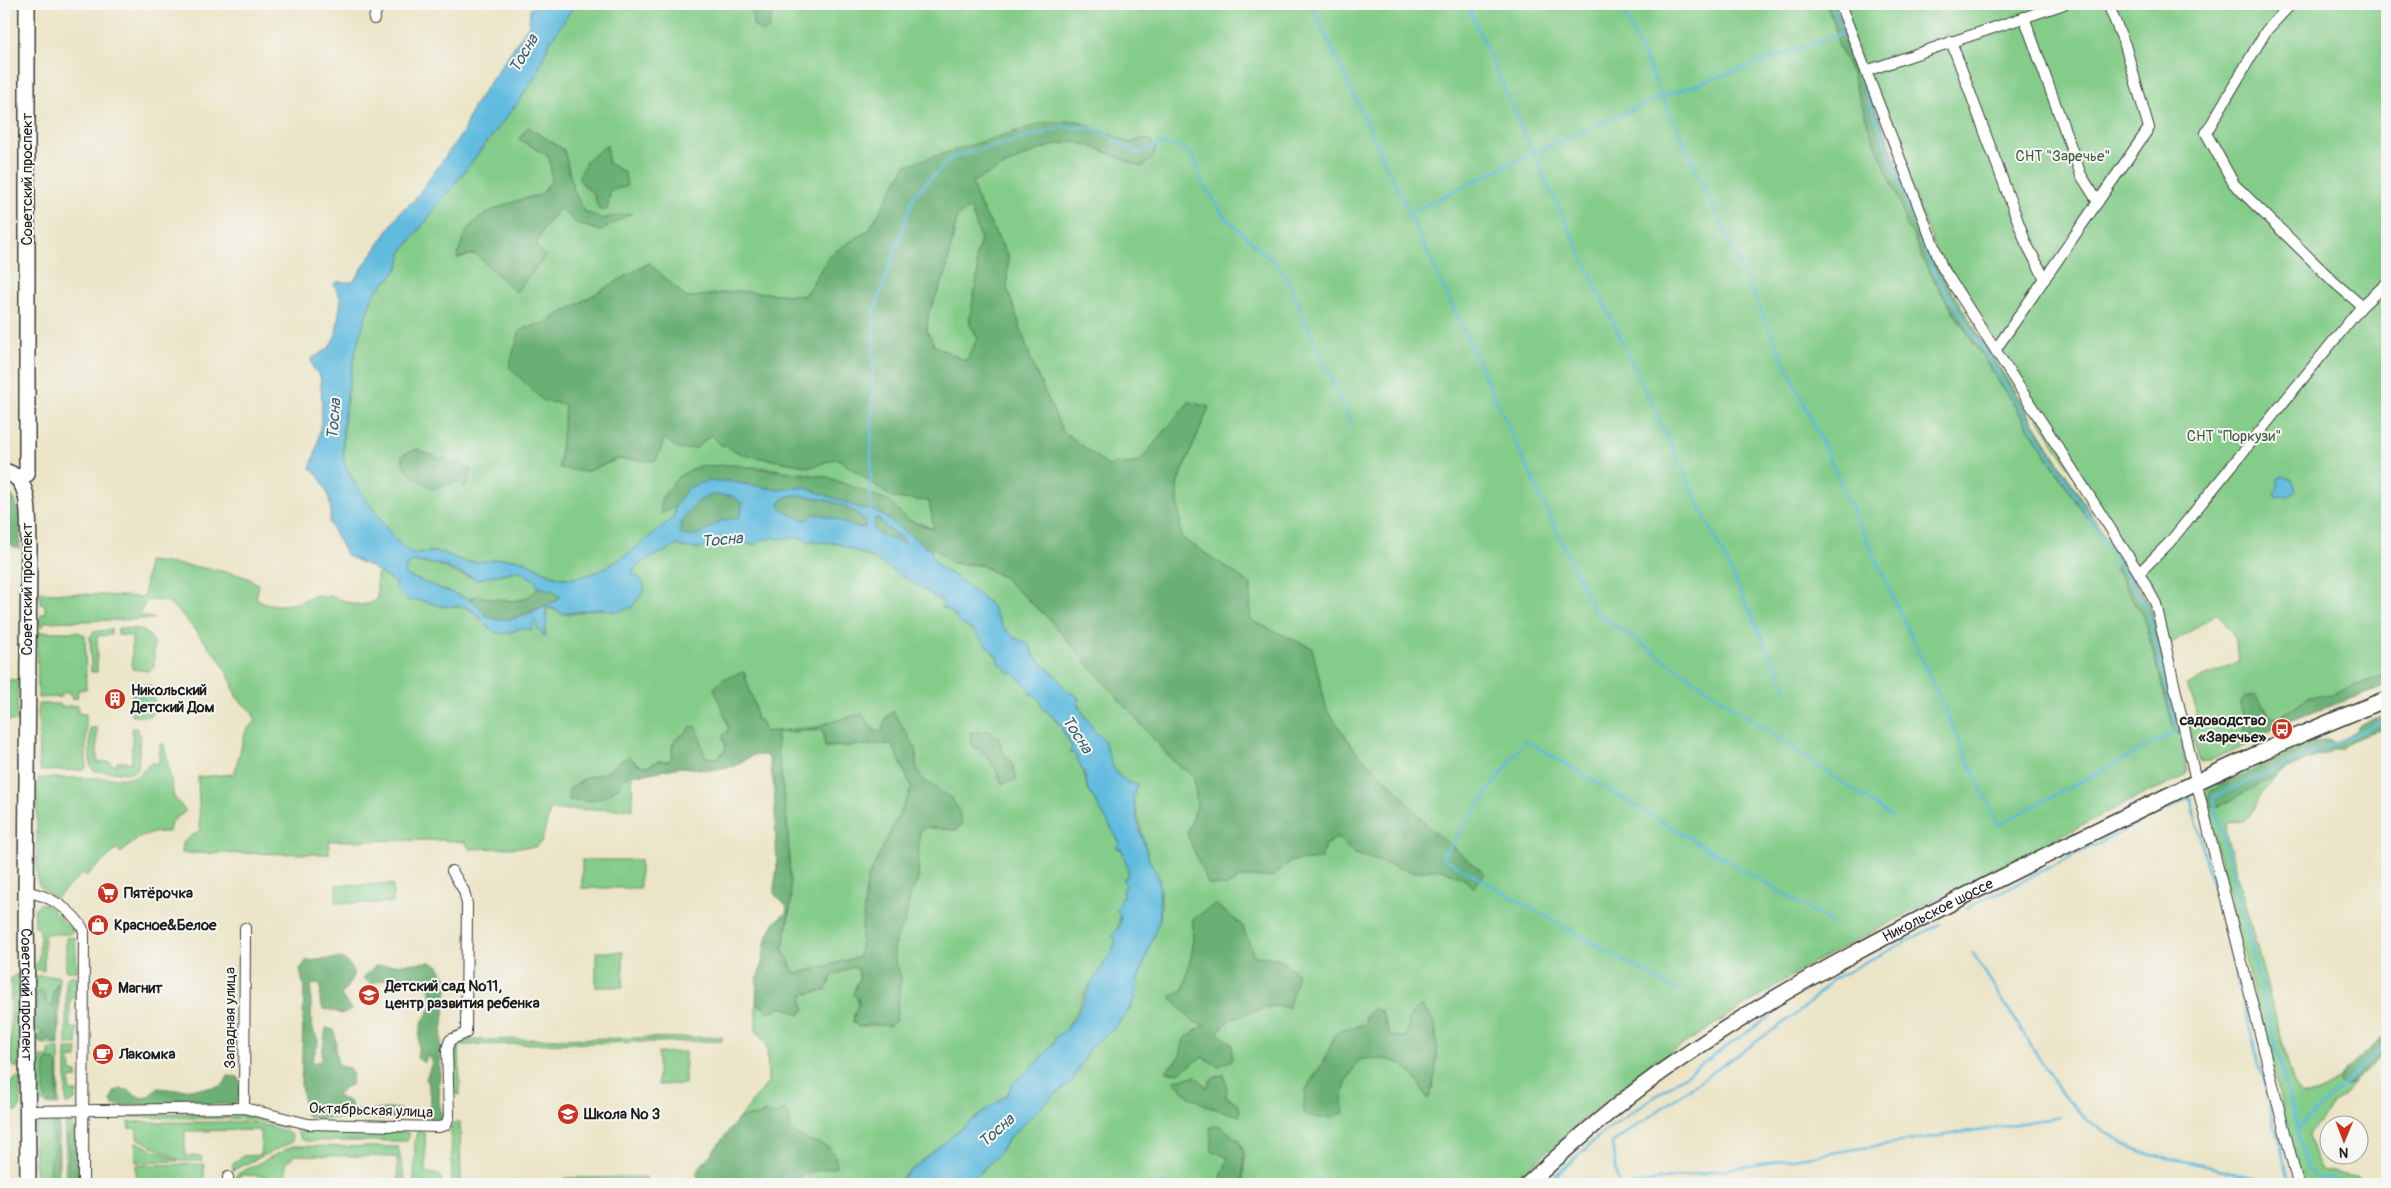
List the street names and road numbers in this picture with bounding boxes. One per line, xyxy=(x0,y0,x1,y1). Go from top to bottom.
street label: Советский проспект xyxy=(18,112,37,245)
street label: Советский проспект xyxy=(18,522,37,655)
street label: Никольское шоссе xyxy=(1879,874,1997,947)
street label: Советский проспект xyxy=(16,928,36,1062)
street label: Западная улица xyxy=(221,967,240,1069)
street label: Октябрьская улица xyxy=(308,1099,434,1122)

